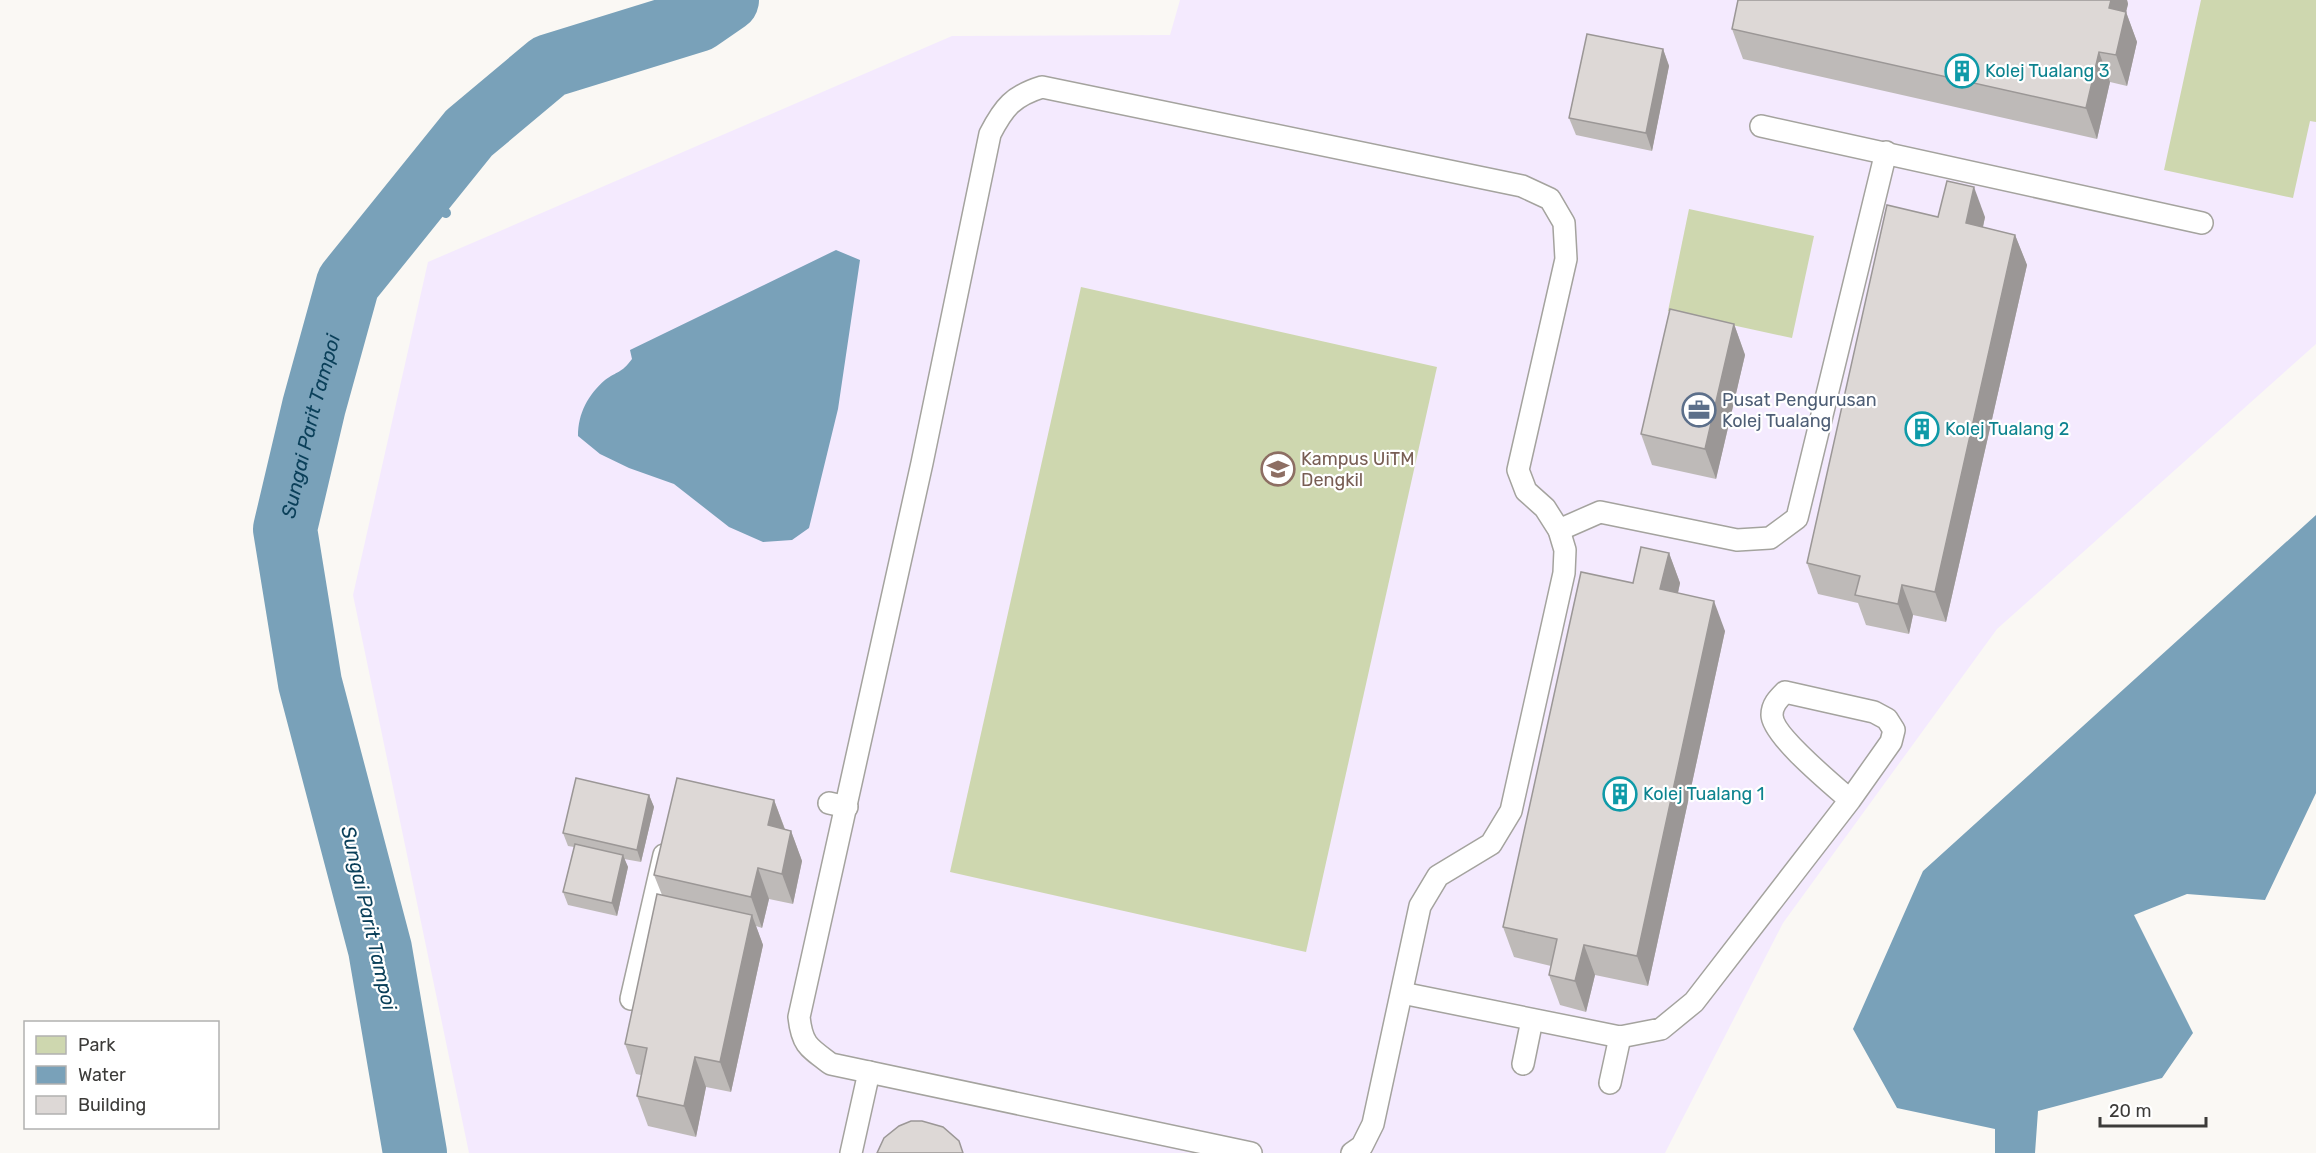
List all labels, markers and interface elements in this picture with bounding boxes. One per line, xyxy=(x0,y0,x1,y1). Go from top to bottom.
building icon: Kolej Tualang 3 xyxy=(1944,53,1980,89)
place label: Kolej Tualang 3 xyxy=(1985,60,2110,82)
water label: Sungai Parit Tampoi xyxy=(276,331,346,520)
place label: Pusat Pengurusan Kolej Tualang xyxy=(1722,389,1877,432)
office icon: Pusat Pengurusan Kolej Tualang xyxy=(1681,392,1717,428)
building icon: Kolej Tualang 2 xyxy=(1904,411,1940,447)
place label: Kolej Tualang 2 xyxy=(1945,418,2069,440)
place label: Kampus UiTM Dengkil xyxy=(1301,448,1414,491)
school or university icon: Kampus UiTM Dengkil xyxy=(1260,451,1296,487)
building icon: Kolej Tualang 1 xyxy=(1602,776,1638,812)
place label: Kolej Tualang 1 xyxy=(1643,783,1764,805)
water label: Sungai Parit Tampoi xyxy=(336,824,402,1014)
legend xyxy=(24,1021,219,1129)
text: Park xyxy=(78,1034,116,1056)
text: Water xyxy=(78,1064,126,1086)
scale bar xyxy=(2100,1090,2206,1128)
text: Building xyxy=(78,1094,146,1116)
text: 20 m xyxy=(2109,1100,2151,1122)

